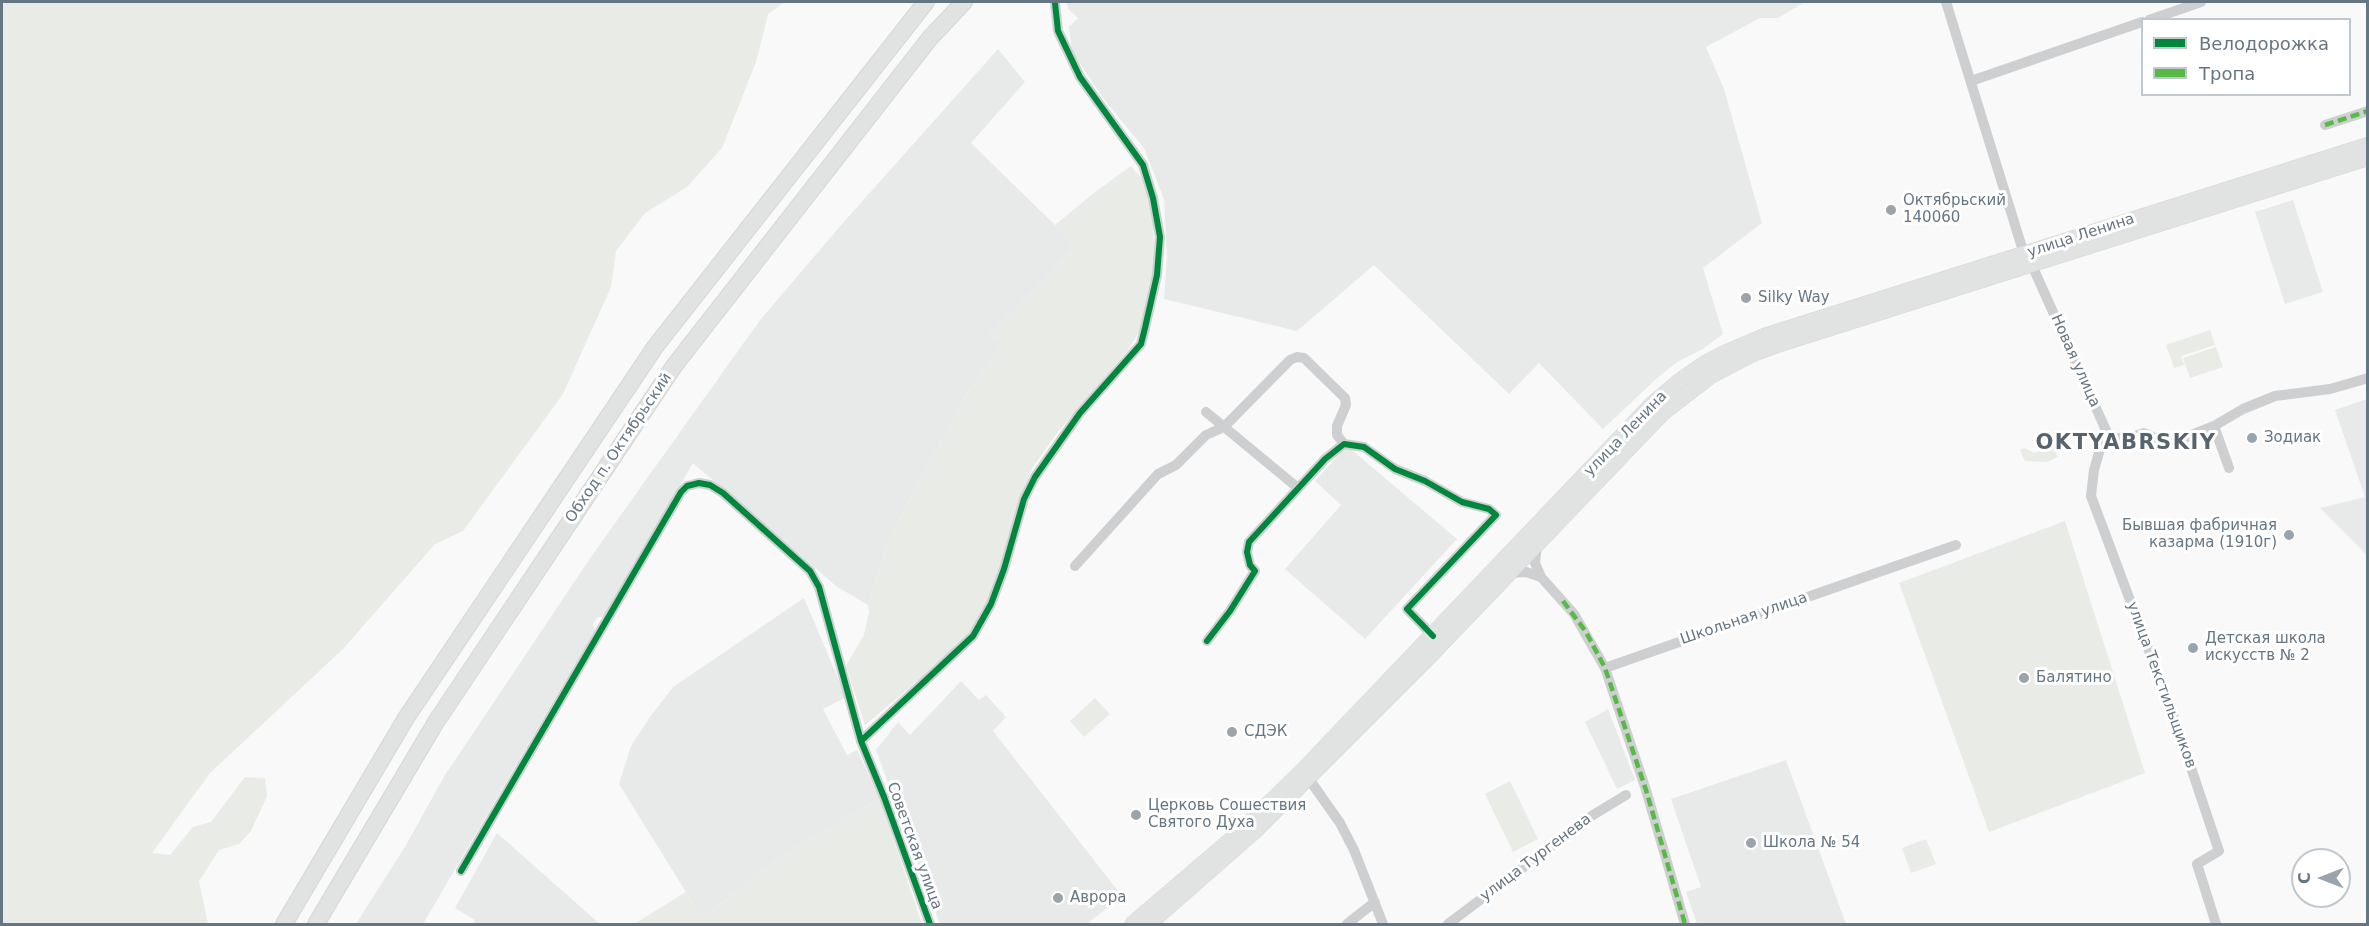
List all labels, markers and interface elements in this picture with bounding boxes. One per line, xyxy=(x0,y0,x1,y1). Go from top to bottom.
legend xyxy=(2141,18,2351,96)
text: Велодорожка xyxy=(2199,33,2329,54)
text: Тропа xyxy=(2199,63,2255,84)
place label: Октябрьский 140060 xyxy=(1903,192,2006,227)
marker: Октябрьский 140060 xyxy=(1884,203,1898,217)
street label: улица Ленина xyxy=(2025,210,2137,262)
place label: Silky Way xyxy=(1758,289,1830,307)
marker: Silky Way xyxy=(1739,291,1753,305)
street label: Новая улица xyxy=(2046,312,2104,410)
street label: Обход п. Октябрьский xyxy=(562,370,676,526)
street label: улица Ленина xyxy=(1581,388,1671,480)
place label: Зодиак xyxy=(2264,429,2321,447)
district label: OKTYABRSKIY xyxy=(2036,431,2216,457)
marker: Зодиак xyxy=(2245,431,2259,445)
place label: Бывшая фабричная казарма (1910г) xyxy=(2122,517,2277,552)
marker: Бывшая фабричная казарма (1910г) xyxy=(2282,528,2296,542)
street label: Школьная улица xyxy=(1678,589,1810,649)
street label: улица Текстильщиков xyxy=(2122,599,2200,771)
place label: Детская школа искусств № 2 xyxy=(2205,630,2326,665)
marker: Детская школа искусств № 2 xyxy=(2186,641,2200,655)
place label: Балятино xyxy=(2036,669,2112,687)
marker: Балятино xyxy=(2017,671,2031,685)
place label: СДЭК xyxy=(1244,723,1287,741)
marker: СДЭК xyxy=(1225,725,1239,739)
street label: Советская улица xyxy=(883,780,945,912)
place label: Церковь Сошествия Святого Духа xyxy=(1148,797,1306,832)
marker: Церковь Сошествия Святого Духа xyxy=(1129,808,1143,822)
street label: улица Тургенева xyxy=(1477,810,1595,906)
place label: Школа № 54 xyxy=(1763,834,1860,852)
marker: Школа № 54 xyxy=(1744,836,1758,850)
north arrow xyxy=(2291,848,2351,908)
text: С xyxy=(2295,872,2314,884)
place label: Аврора xyxy=(1070,889,1127,907)
marker: Аврора xyxy=(1051,891,1065,905)

